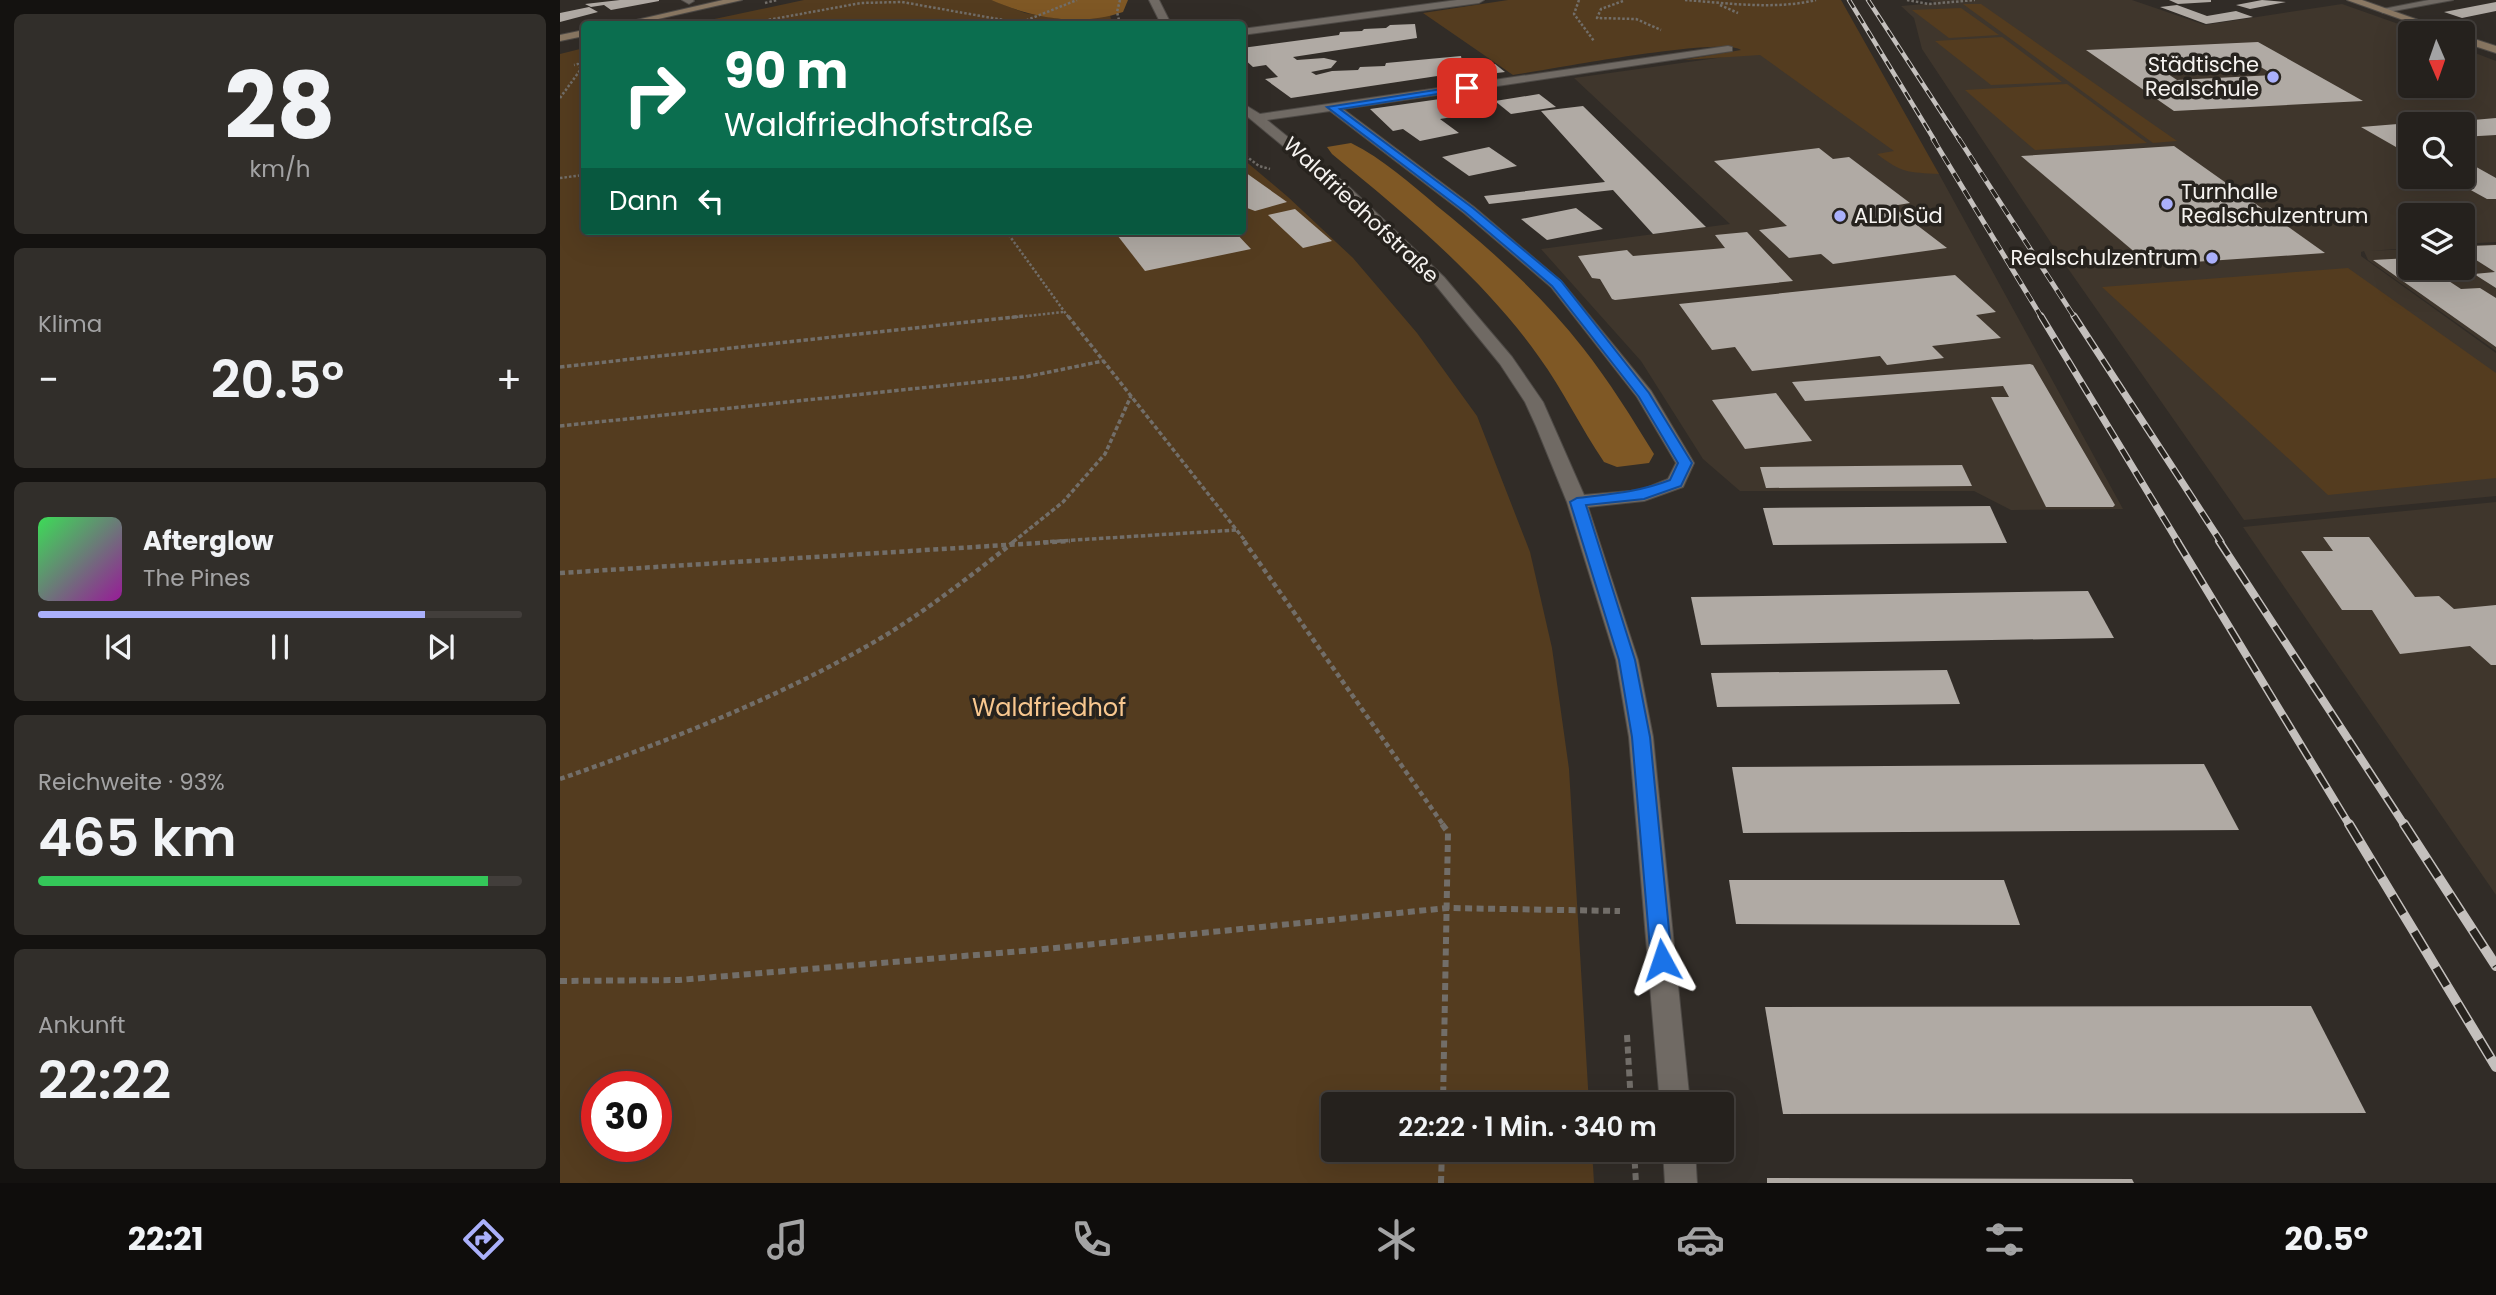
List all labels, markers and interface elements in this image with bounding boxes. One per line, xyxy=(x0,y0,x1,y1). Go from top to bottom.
north arrow xyxy=(2398,21,2474,98)
map controls xyxy=(2398,21,2475,280)
text: 90 m xyxy=(724,37,848,105)
text: 28 xyxy=(225,42,335,170)
icon: right xyxy=(609,49,700,140)
place label: Städtische Realschule xyxy=(2145,50,2259,103)
pin xyxy=(1437,58,1497,118)
icon: arrive xyxy=(1448,69,1486,107)
marker: Städtische Realschule xyxy=(2265,69,2281,85)
text: Waldfriedhofstraße xyxy=(724,102,1033,147)
button: search xyxy=(2398,112,2475,189)
street label: Waldfriedhofstraße xyxy=(1277,130,1445,289)
text: km/h xyxy=(249,153,311,185)
place label: Turnhalle Realschulzentrum xyxy=(2181,177,2368,230)
icon: left xyxy=(692,182,730,220)
text: Dann xyxy=(609,183,678,219)
marker: Turnhalle Realschulzentrum xyxy=(2159,196,2175,212)
place label: ALDI Süd xyxy=(1854,201,1943,230)
button: layers xyxy=(2398,203,2475,280)
marker: ALDI Süd xyxy=(1832,208,1848,224)
place label: Realschulzentrum xyxy=(2011,243,2198,272)
marker: Realschulzentrum xyxy=(2204,250,2220,266)
text: Klima xyxy=(38,308,102,340)
text: 20.5° xyxy=(211,343,344,416)
text: − xyxy=(38,353,59,406)
text: + xyxy=(496,353,522,406)
text: Afterglow xyxy=(143,523,274,559)
text: The Pines xyxy=(143,562,251,594)
icon: previous xyxy=(100,628,138,666)
icon: pause xyxy=(261,628,299,666)
icon: next xyxy=(422,628,460,666)
park label: Waldfriedhof xyxy=(972,691,1126,724)
text: Reichweite · 93% xyxy=(38,766,225,798)
text: 465 km xyxy=(38,801,236,874)
position arrow xyxy=(1625,923,1699,997)
text: Ankunft xyxy=(38,1009,125,1041)
text: 22:22 xyxy=(38,1044,171,1117)
speed limit sign: 30 xyxy=(581,1071,672,1162)
text: 22:22 · 1 Min. · 340 m xyxy=(1398,1109,1657,1145)
icon: directions xyxy=(459,1215,508,1264)
icon: music xyxy=(763,1215,812,1264)
icon: phone xyxy=(1067,1215,1116,1264)
icon: climate xyxy=(1372,1215,1421,1264)
icon: car xyxy=(1676,1215,1725,1264)
icon: filters xyxy=(1980,1215,2029,1264)
text: 22:21 xyxy=(128,1216,204,1261)
text: 20.5° xyxy=(2285,1216,2368,1261)

